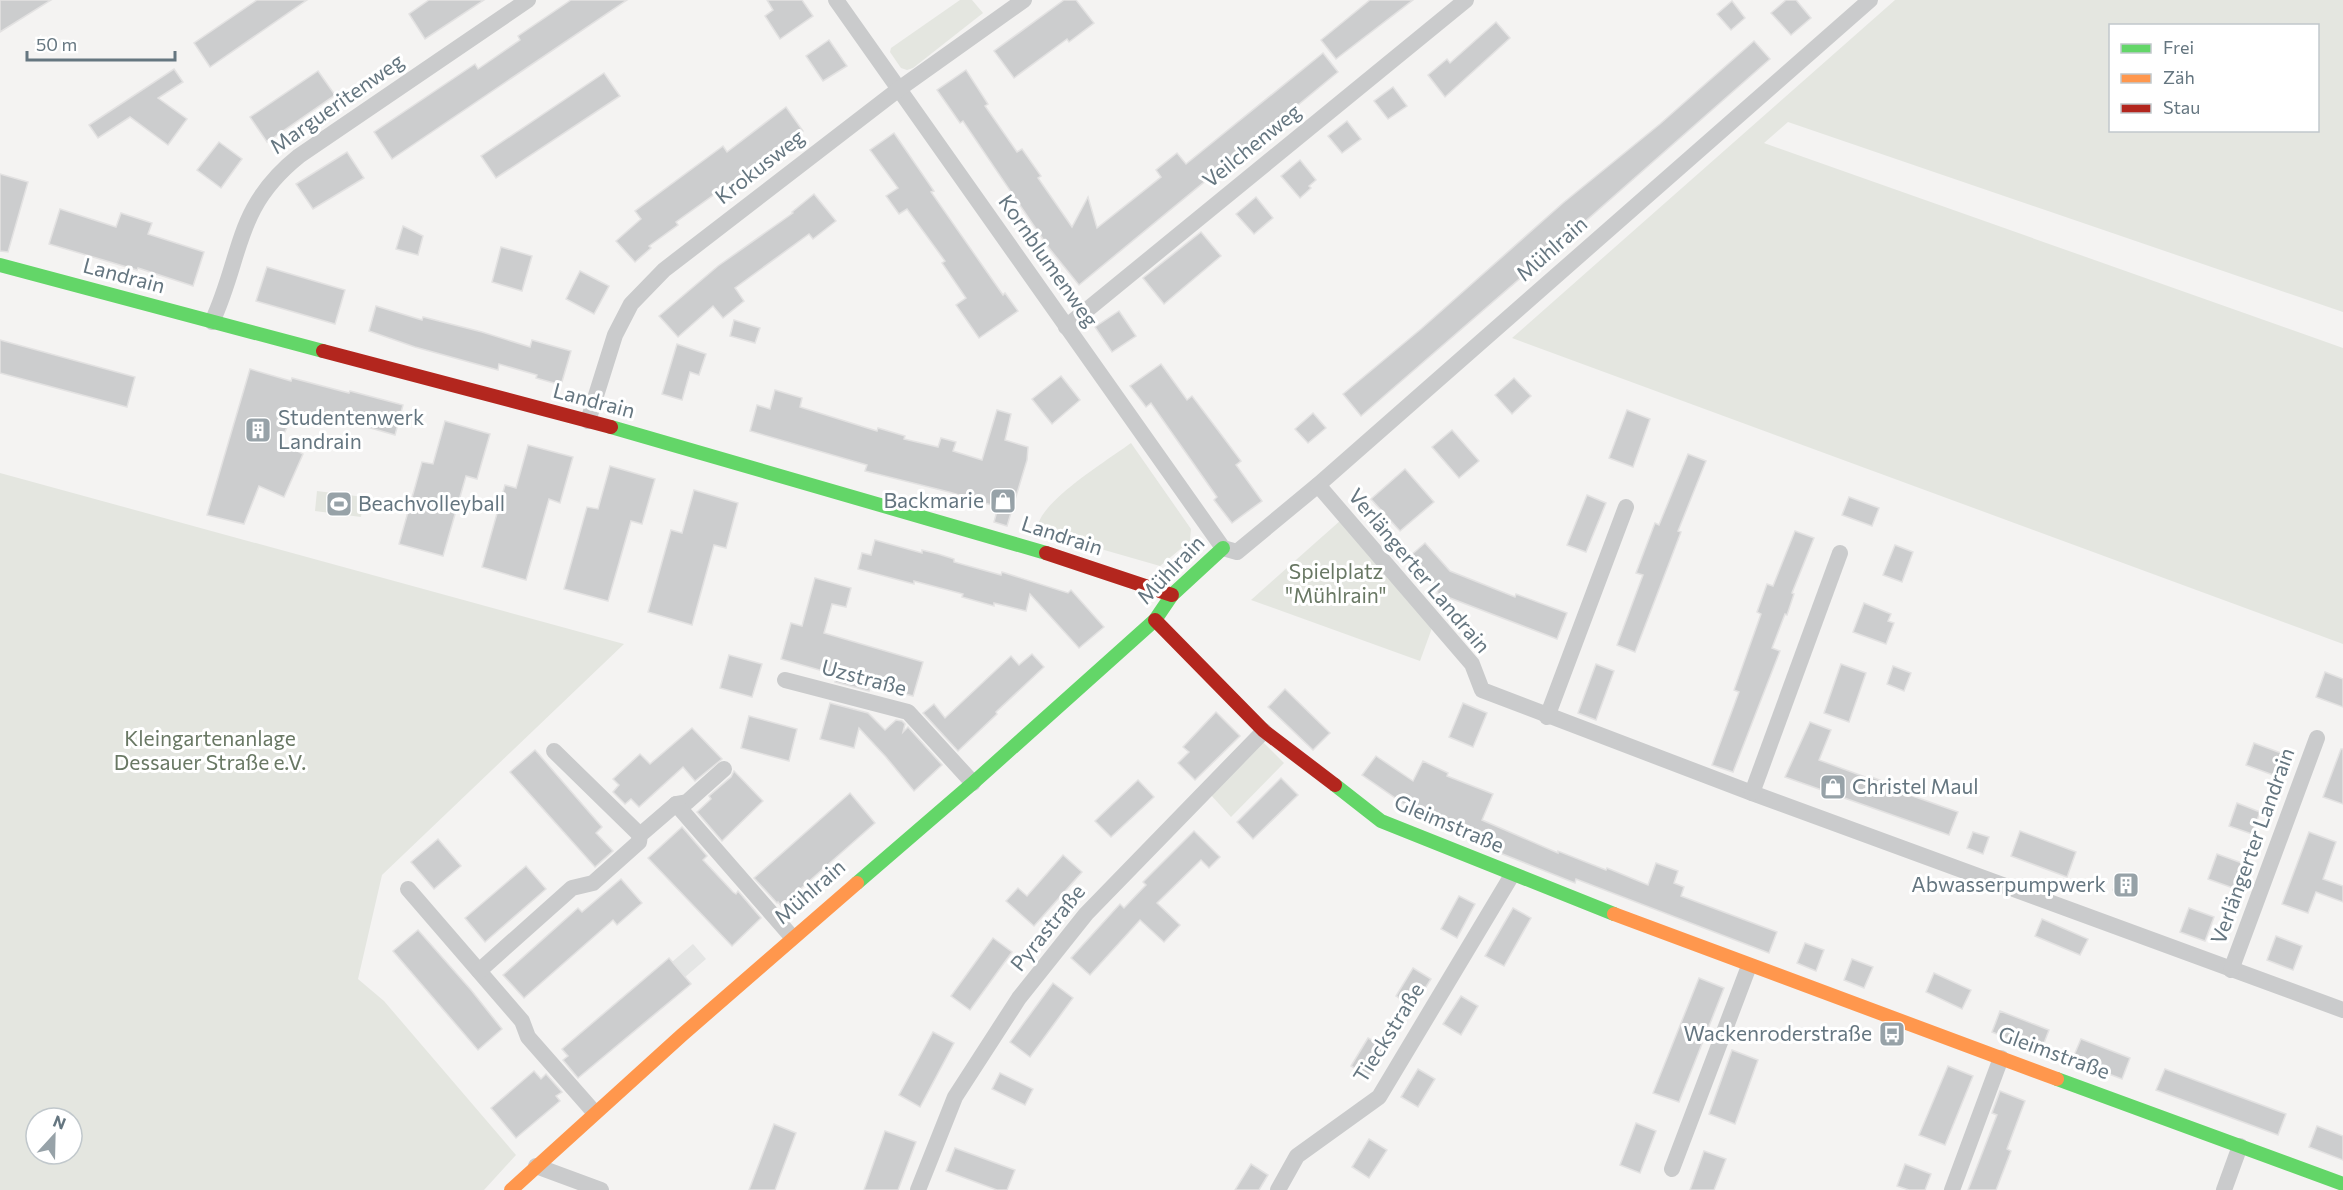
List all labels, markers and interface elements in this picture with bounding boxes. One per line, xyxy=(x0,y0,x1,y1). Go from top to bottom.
scale bar xyxy=(27,24,176,62)
legend xyxy=(2109,24,2319,132)
text: 50 m xyxy=(36,33,77,55)
text: Frei xyxy=(2163,36,2194,58)
street label: Margueritenweg xyxy=(264,47,408,158)
text: Zäh xyxy=(2163,66,2195,88)
text: Stau xyxy=(2163,96,2200,118)
street label: Veilchenweg xyxy=(1197,98,1305,192)
street label: Krokusweg xyxy=(710,123,809,208)
street label: Kornblumenweg xyxy=(994,189,1104,331)
street label: Mühlrain xyxy=(1510,210,1592,285)
street label: Landrain xyxy=(81,252,168,297)
street label: Landrain xyxy=(551,377,638,422)
place label: Studentenwerk Landrain xyxy=(278,404,424,453)
building icon: Studentenwerk Landrain xyxy=(243,415,273,445)
street label: Verlängerter Landrain xyxy=(1344,483,1496,657)
shop icon: Backmarie xyxy=(988,486,1018,516)
place label: Backmarie xyxy=(884,487,984,512)
sports icon: Beachvolleyball xyxy=(324,489,354,519)
place label: Beachvolleyball xyxy=(358,490,505,515)
street label: Landrain xyxy=(1019,510,1106,559)
street label: Mühlrain xyxy=(1131,529,1209,608)
park label: Spielplatz "Mühlrain" xyxy=(1285,558,1387,607)
street label: Uzstraße xyxy=(819,653,910,700)
park label: Kleingartenanlage Dessauer Straße e.V. xyxy=(114,725,306,774)
street label: Verlängerter Landrain xyxy=(2204,744,2299,947)
shop icon: Christel Maul xyxy=(1818,772,1848,802)
place label: Christel Maul xyxy=(1852,773,1979,798)
street label: Gleimstraße xyxy=(1391,788,1508,857)
street label: Mühlrain xyxy=(768,853,850,928)
building icon: Abwasserpumpwerk xyxy=(2111,870,2141,900)
place label: Abwasserpumpwerk xyxy=(1911,871,2106,896)
street label: Pyrastraße xyxy=(1004,879,1089,975)
street label: Tieckstraße xyxy=(1347,978,1428,1087)
bus stop icon: Wackenroderstraße xyxy=(1877,1019,1907,1049)
place label: Wackenroderstraße xyxy=(1683,1020,1872,1045)
street label: Gleimstraße xyxy=(1995,1020,2114,1083)
north arrow xyxy=(24,1106,84,1166)
text: N xyxy=(51,1111,69,1133)

